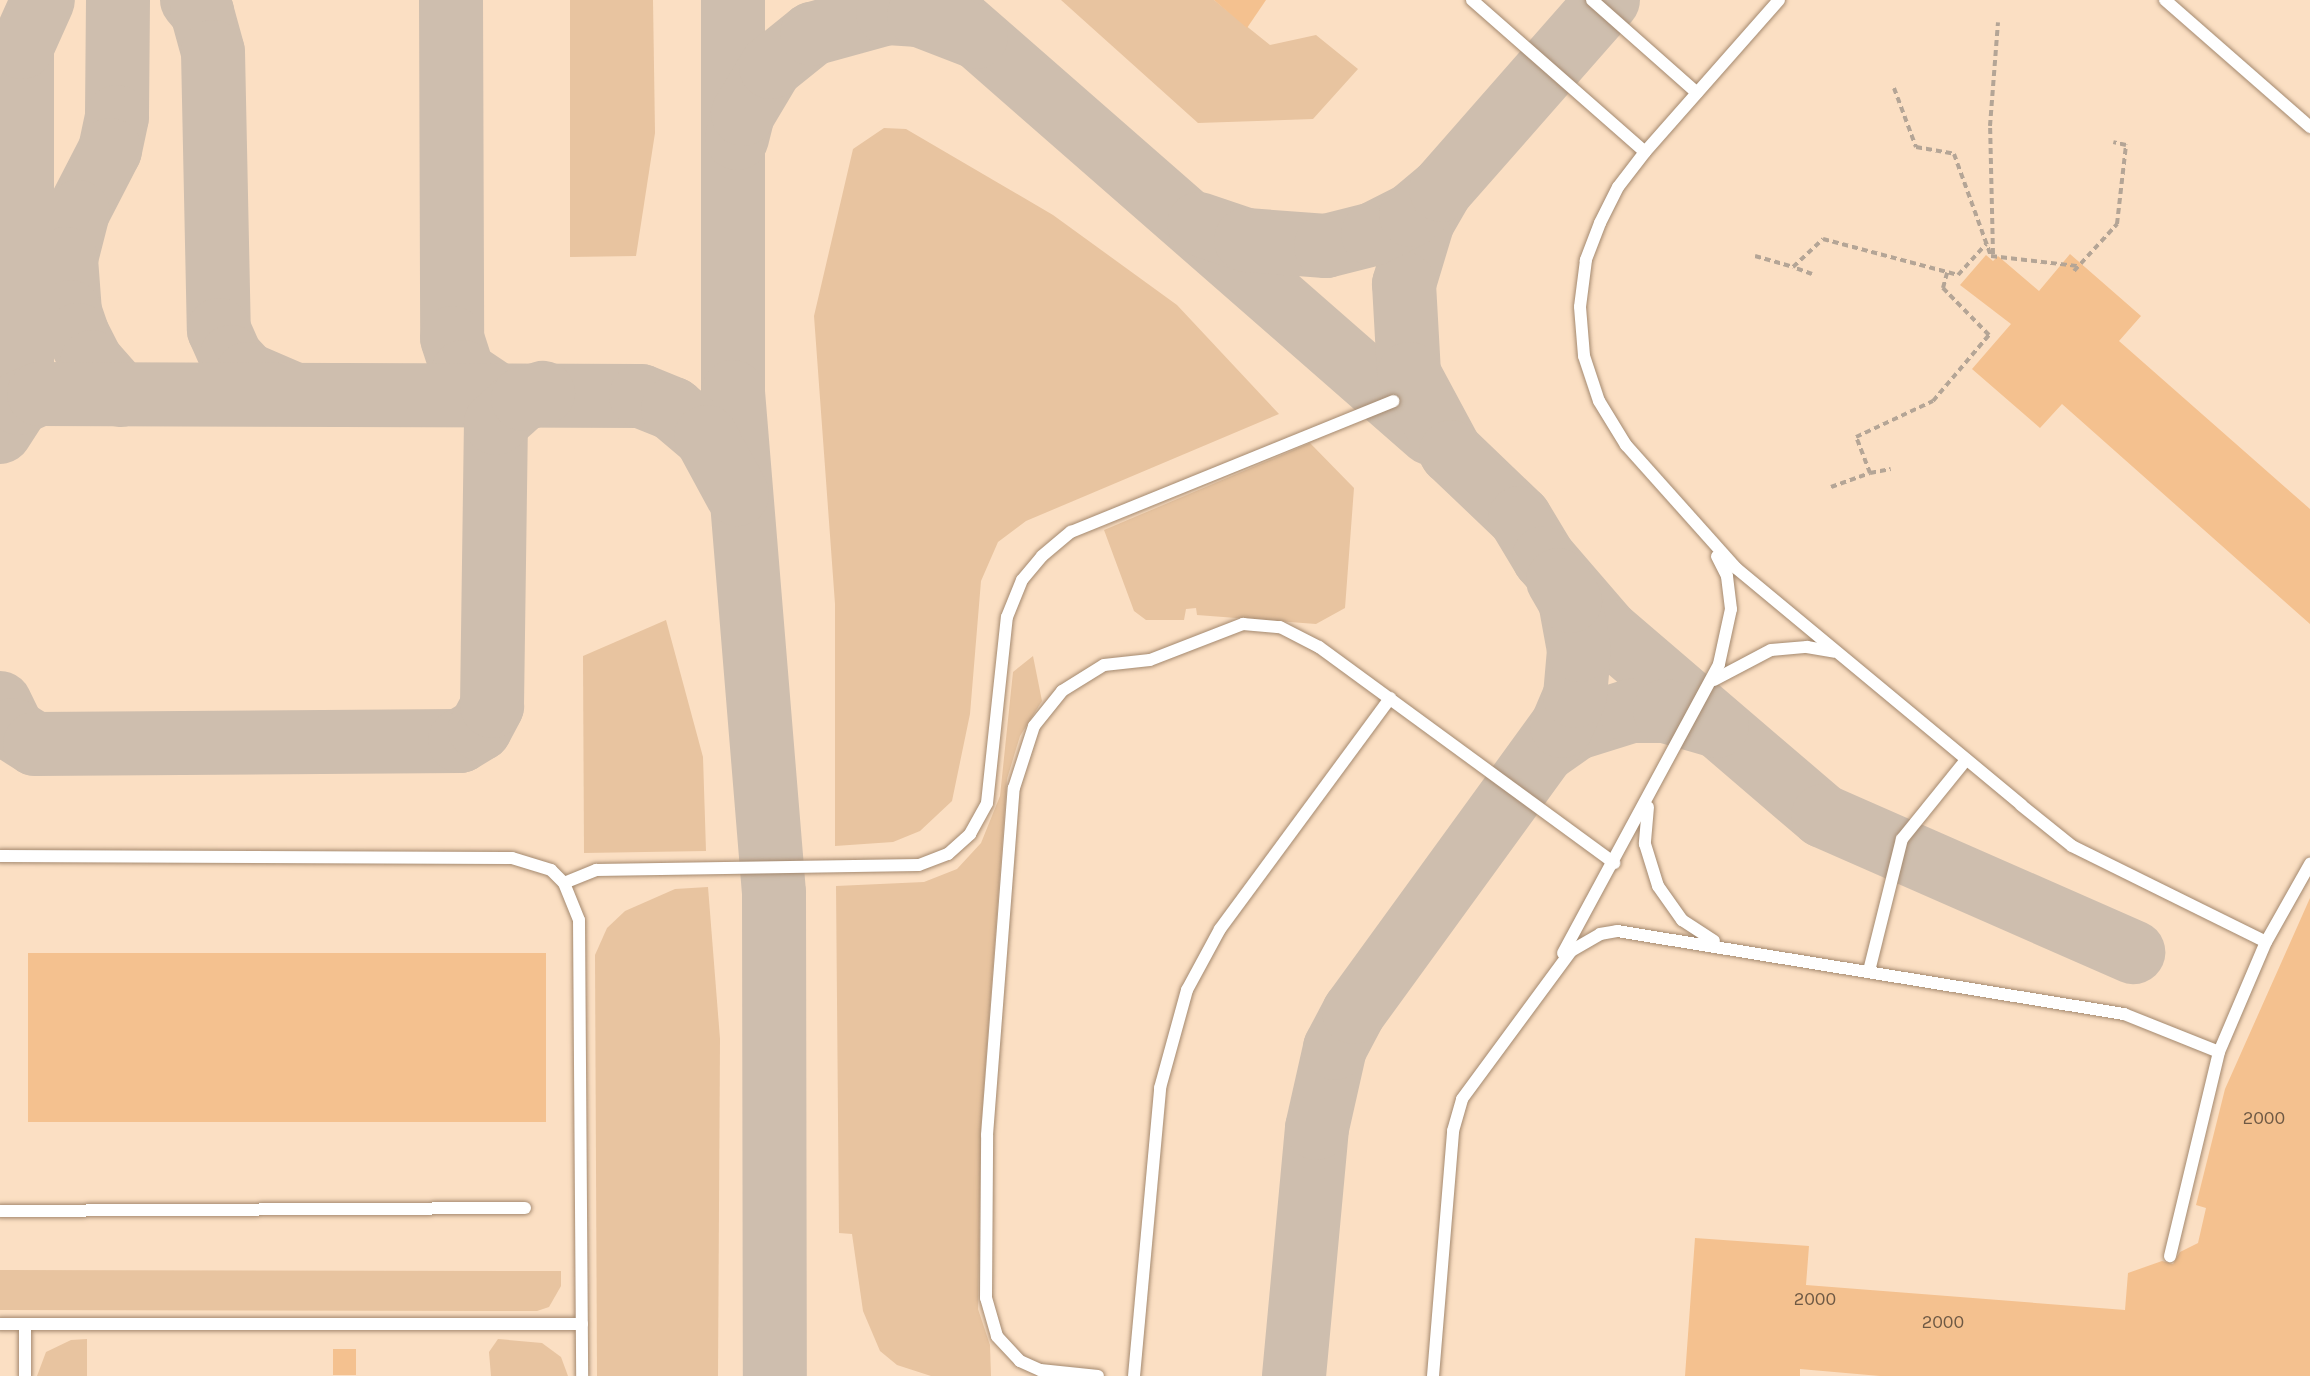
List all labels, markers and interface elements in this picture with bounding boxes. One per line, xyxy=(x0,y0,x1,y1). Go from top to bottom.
house number: 2000 xyxy=(2243,1107,2285,1129)
house number: 2000 xyxy=(1794,1288,1836,1310)
house number: 2000 xyxy=(1922,1311,1964,1333)

